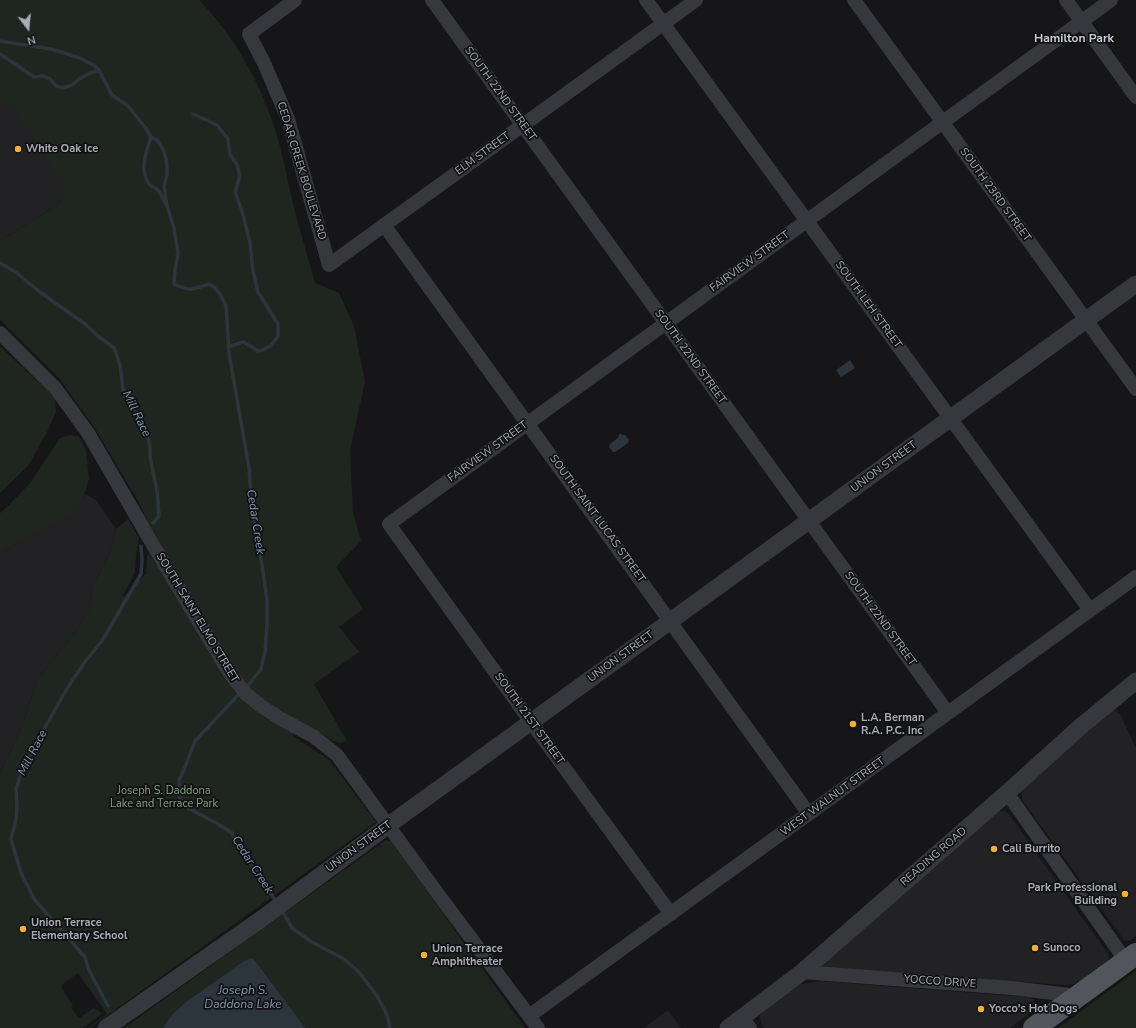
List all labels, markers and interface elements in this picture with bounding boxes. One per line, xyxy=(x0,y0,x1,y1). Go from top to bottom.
north arrow xyxy=(8,8,48,48)
text: N xyxy=(25,32,37,48)
district label: Hamilton Park xyxy=(1034,32,1114,46)
street label: SOUTH 22ND STREET xyxy=(461,44,539,144)
street label: CEDAR CREEK BOULEVARD xyxy=(274,100,328,242)
street label: ELM STREET xyxy=(453,130,513,178)
place label: White Oak Ice xyxy=(26,142,98,156)
marker: White Oak Ice xyxy=(13,144,23,154)
street label: SOUTH 23RD STREET xyxy=(957,146,1033,244)
street label: FAIRVIEW STREET xyxy=(708,229,792,295)
street label: SOUTH LEH STREET xyxy=(832,259,904,351)
street label: SOUTH 22ND STREET xyxy=(651,307,729,407)
water label: Mill Race xyxy=(119,389,153,439)
street label: FAIRVIEW STREET xyxy=(446,419,530,485)
street label: UNION STREET xyxy=(848,439,920,495)
street label: SOUTH SAINT LUCAS STREET xyxy=(546,453,648,585)
water label: Cedar Creek xyxy=(243,488,267,556)
street label: SOUTH SAINT ELMO STREET xyxy=(153,551,241,685)
street label: SOUTH 22ND STREET xyxy=(841,569,919,669)
street label: UNION STREET xyxy=(585,629,657,685)
street label: SOUTH 21ST STREET xyxy=(491,671,567,767)
place label: L.A. Berman R.A. P.C. Inc xyxy=(861,711,924,737)
marker: L.A. Berman R.A. P.C. Inc xyxy=(848,719,858,729)
water label: Mill Race xyxy=(15,728,51,778)
street label: WEST WALNUT STREET xyxy=(778,755,888,839)
park label: Joseph S. Daddona Lake and Terrace Park xyxy=(110,784,218,810)
street label: UNION STREET xyxy=(323,819,395,875)
street label: READING ROAD xyxy=(898,825,970,889)
water label: Cedar Creek xyxy=(228,833,276,897)
place label: Cali Burrito xyxy=(1002,842,1060,856)
marker: Cali Burrito xyxy=(989,844,999,854)
place label: Park Professional Building xyxy=(1028,881,1117,907)
marker: Park Professional Building xyxy=(1120,889,1130,899)
place label: Union Terrace Elementary School xyxy=(31,916,127,942)
marker: Union Terrace Elementary School xyxy=(18,924,28,934)
place label: Sunoco xyxy=(1043,941,1080,955)
place label: Union Terrace Amphitheater xyxy=(432,942,503,968)
marker: Sunoco xyxy=(1030,943,1040,953)
marker: Union Terrace Amphitheater xyxy=(419,950,429,960)
street label: YOCCO DRIVE xyxy=(903,973,977,991)
water label: Joseph S. Daddona Lake xyxy=(204,984,282,1012)
place label: Yocco's Hot Dogs xyxy=(989,1002,1077,1016)
marker: Yocco's Hot Dogs xyxy=(976,1004,986,1014)

